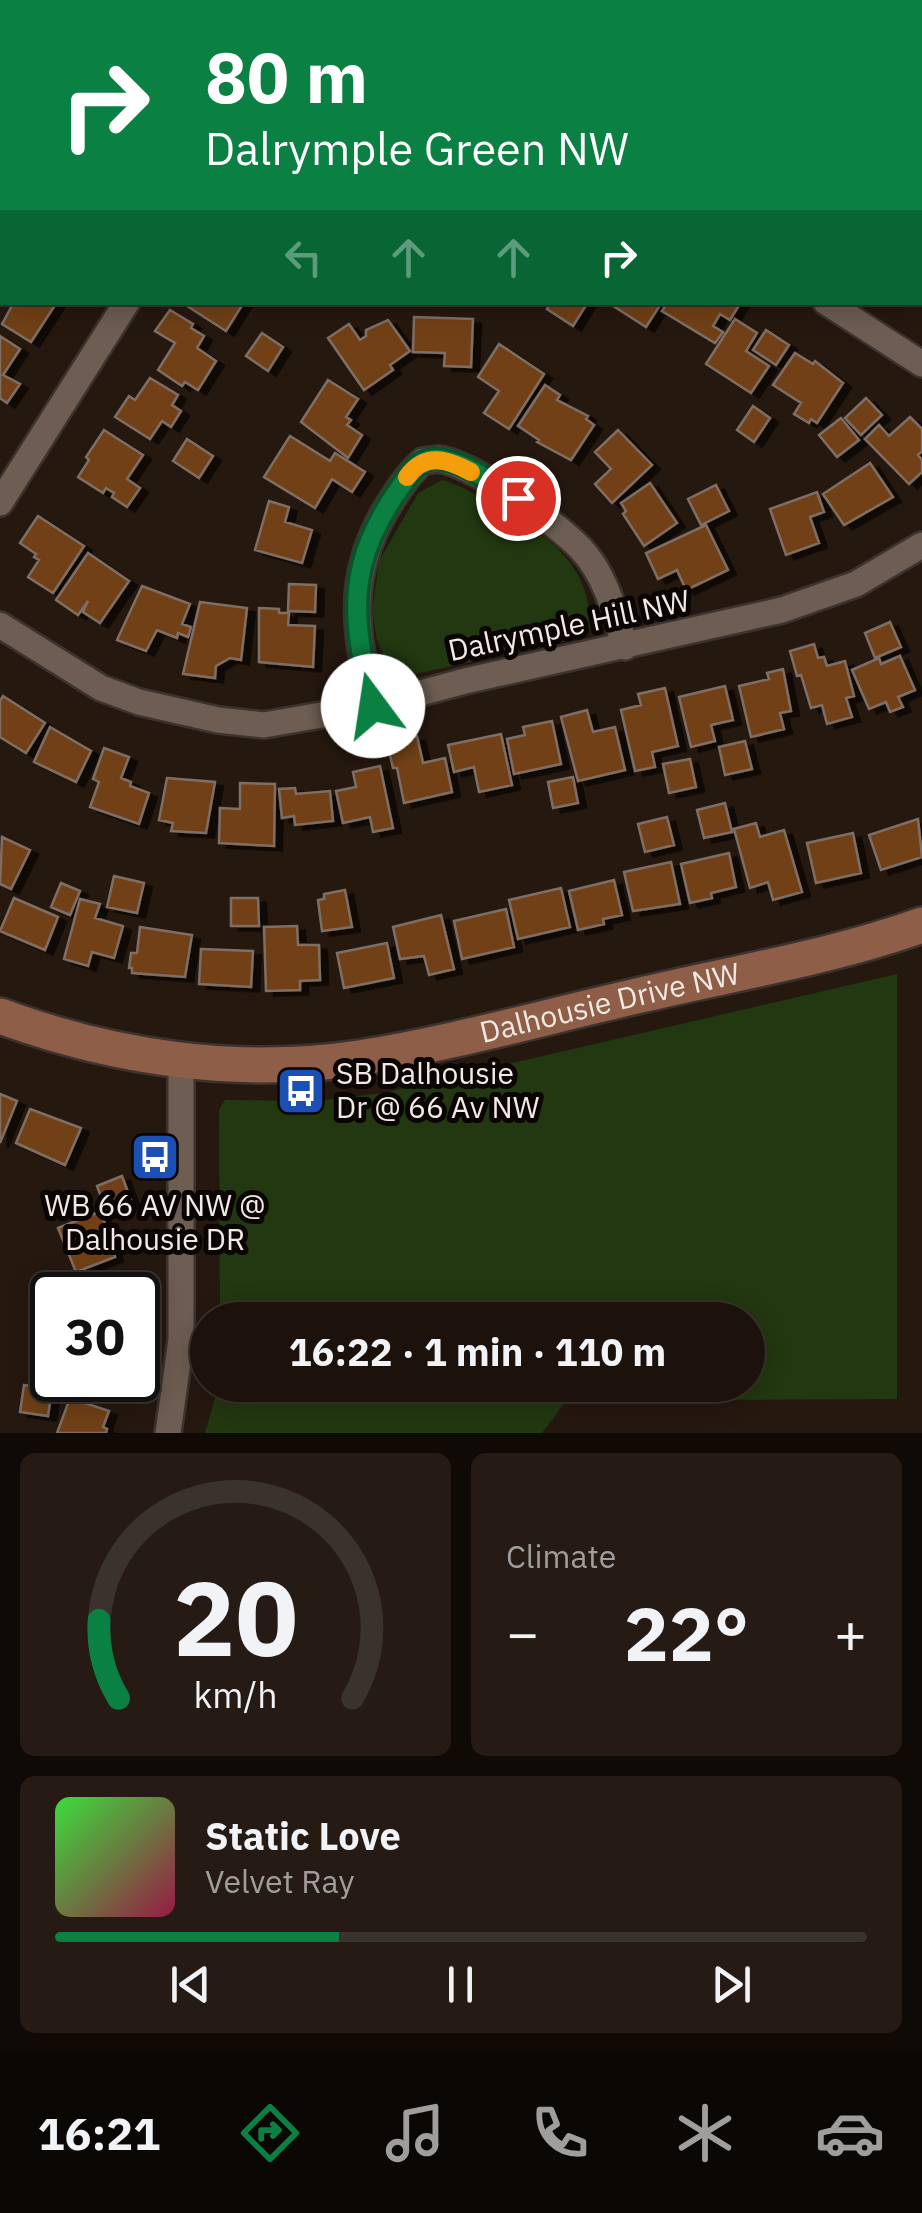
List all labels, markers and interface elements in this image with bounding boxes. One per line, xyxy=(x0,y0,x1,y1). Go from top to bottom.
text: 80 m xyxy=(205,31,368,122)
icon: right xyxy=(40,40,170,170)
text: Dalrymple Green NW xyxy=(205,119,629,177)
icon: left xyxy=(276,230,331,285)
icon: ahead xyxy=(381,230,436,285)
icon: ahead xyxy=(486,230,541,285)
icon: right xyxy=(591,230,646,285)
pin xyxy=(476,456,561,541)
icon: arrive xyxy=(491,471,546,526)
street label: Dalrymple Hill NW xyxy=(444,580,693,669)
position arrow xyxy=(321,654,425,758)
street label: Dalhousie Drive NW xyxy=(476,953,743,1051)
place label: SB Dalhousie Dr @ 66 Av NW xyxy=(336,1053,540,1126)
bus stop icon: SB Dalhousie Dr @ 66 Av NW xyxy=(275,1065,327,1117)
bus stop icon: WB 66 AV NW @ Dalhousie DR xyxy=(129,1131,181,1183)
place label: WB 66 AV NW @ Dalhousie DR xyxy=(44,1185,266,1258)
speed limit sign: 30 xyxy=(30,1272,160,1402)
text: 16:22 · 1 min · 110 m xyxy=(289,1327,666,1376)
text: Climate xyxy=(506,1535,616,1577)
text: 20 xyxy=(173,1549,298,1685)
text: 22° xyxy=(624,1584,749,1682)
text: − xyxy=(506,1597,539,1668)
text: + xyxy=(834,1597,867,1668)
text: km/h xyxy=(193,1671,278,1718)
text: Static Love xyxy=(205,1811,401,1860)
text: Velvet Ray xyxy=(205,1860,354,1902)
icon: previous xyxy=(163,1957,218,2012)
icon: pause xyxy=(433,1957,488,2012)
icon: next xyxy=(704,1957,759,2012)
icon: directions xyxy=(235,2098,305,2168)
icon: music xyxy=(380,2098,450,2168)
icon: phone xyxy=(525,2098,595,2168)
icon: climate xyxy=(670,2098,740,2168)
icon: car xyxy=(815,2098,885,2168)
text: 16:21 xyxy=(37,2104,160,2162)

